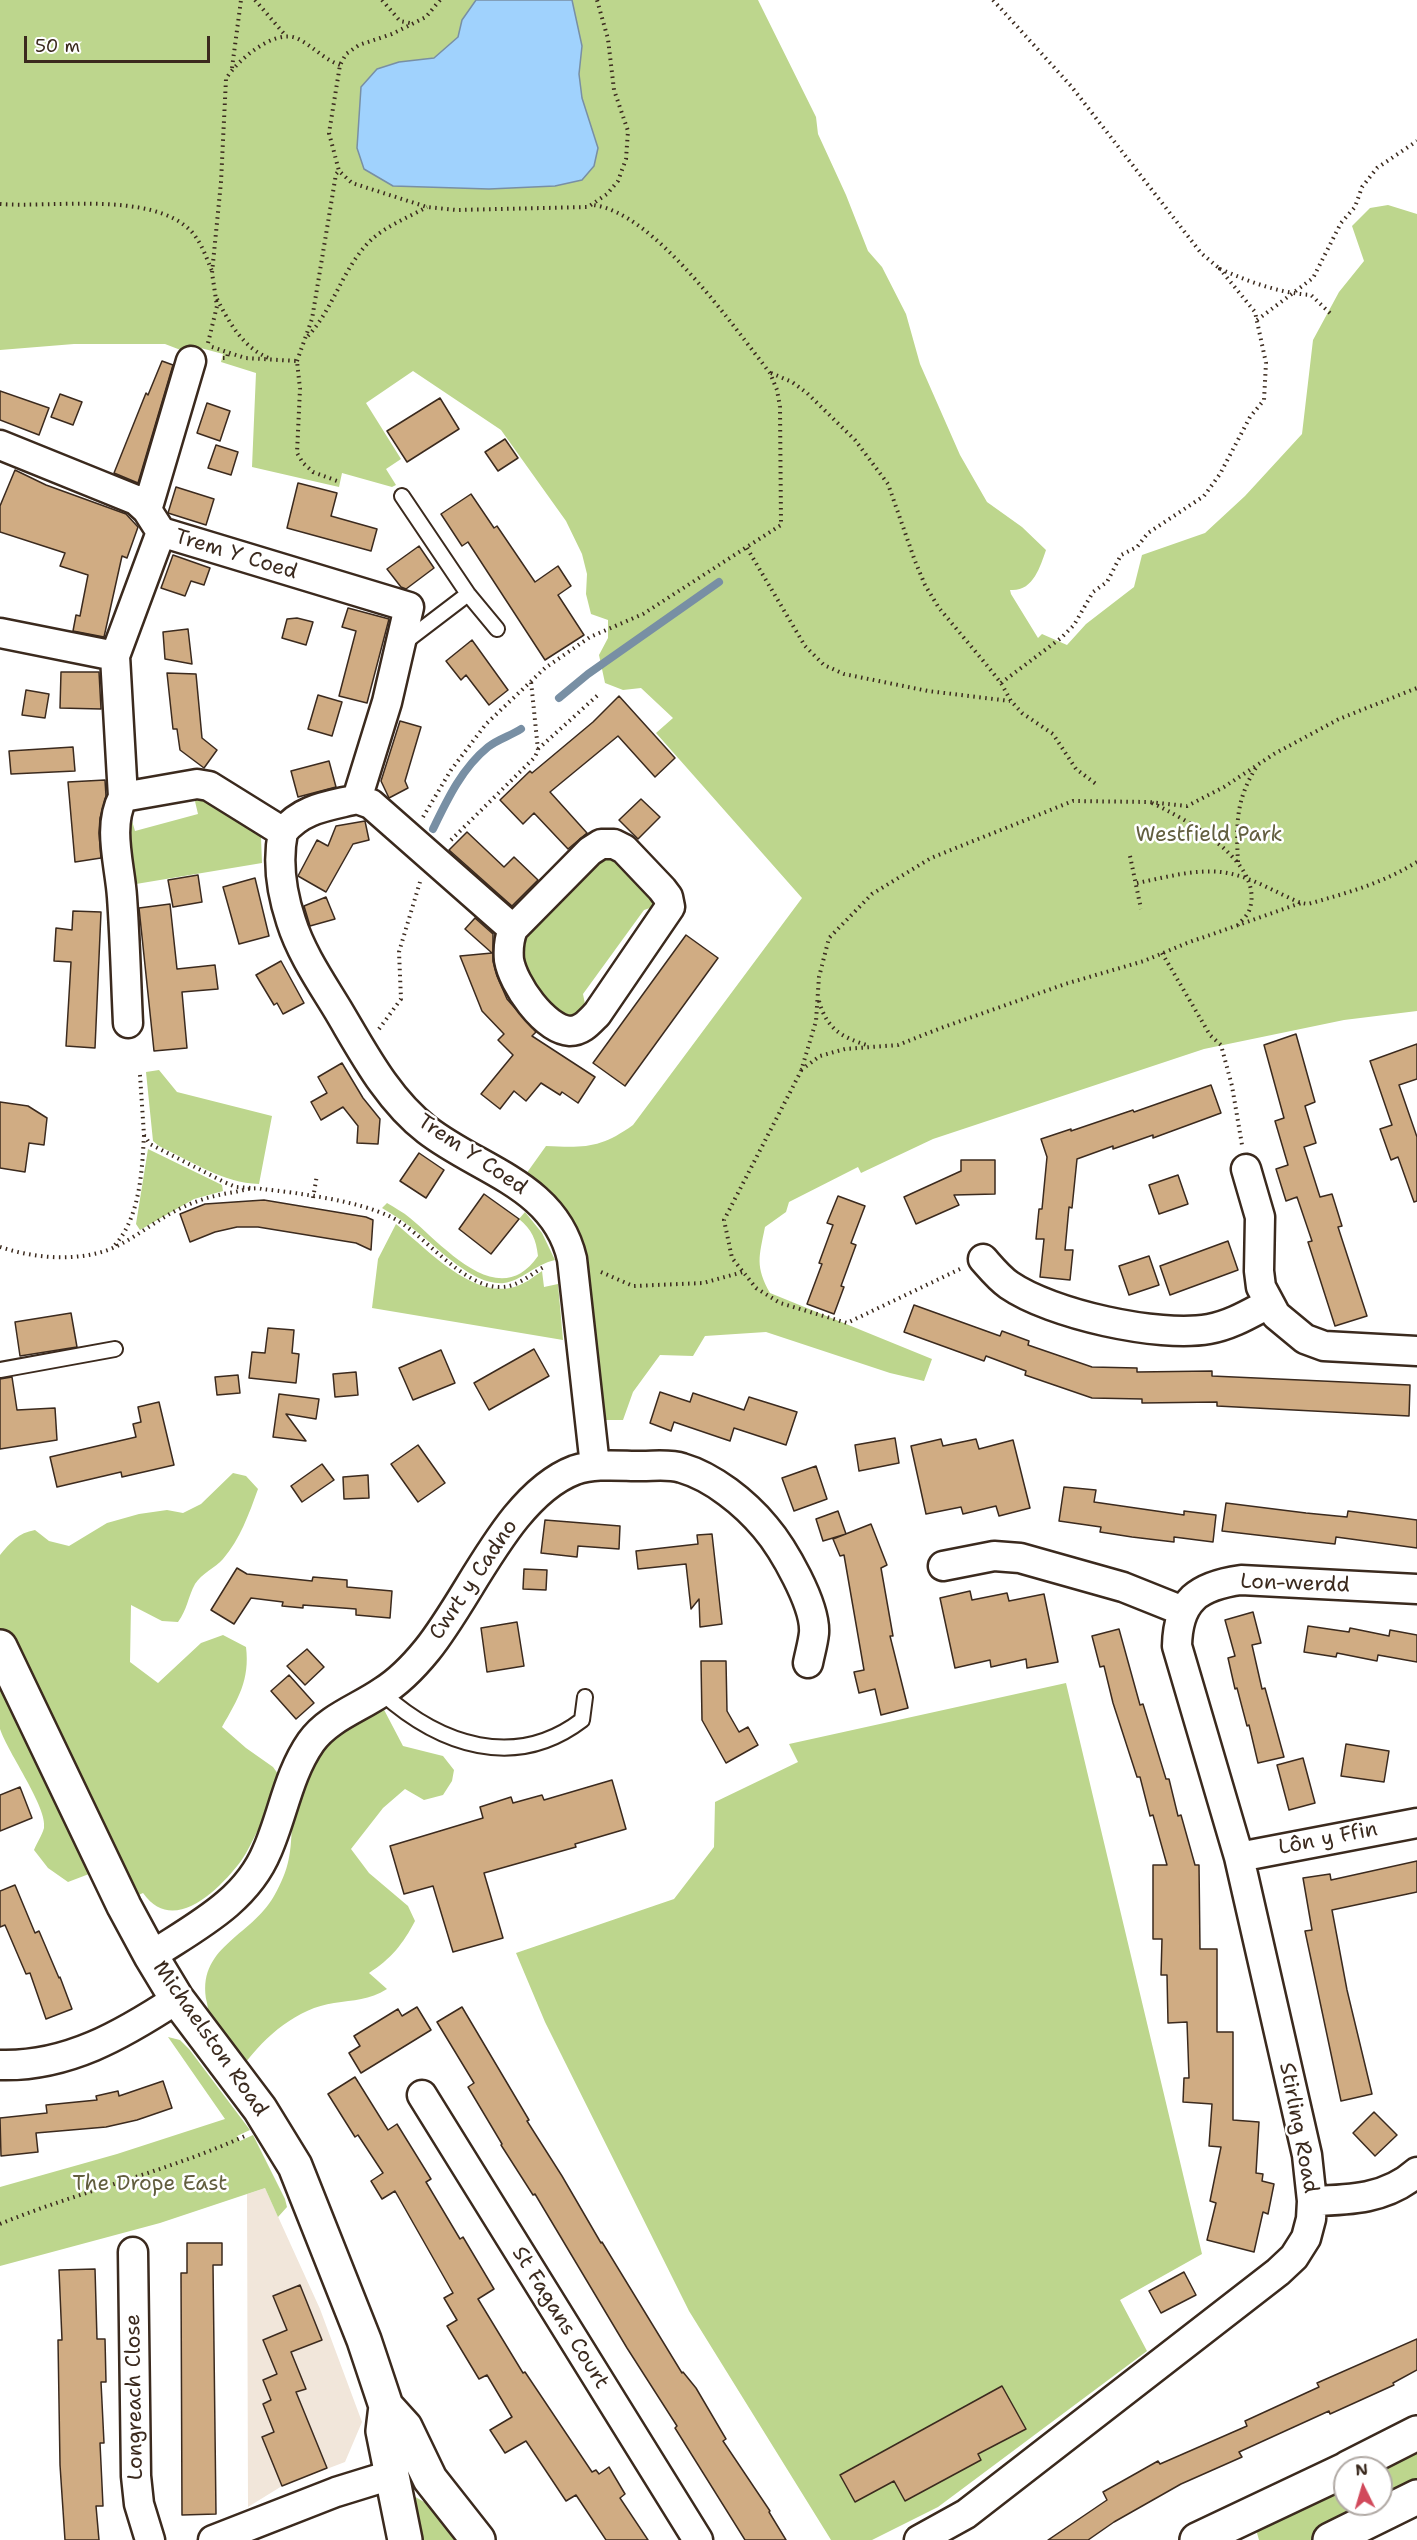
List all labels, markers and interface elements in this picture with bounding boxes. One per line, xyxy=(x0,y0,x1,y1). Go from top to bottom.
scale bar xyxy=(27,24,213,62)
text: 50 m xyxy=(35,34,80,58)
street label: Trem Y Coed xyxy=(172,524,300,586)
park label: Westfield Park xyxy=(1136,823,1282,849)
street label: Trem Y Coed xyxy=(412,1109,532,1201)
street label: Cwrt y Cadno xyxy=(425,1515,523,1645)
street label: Lon-werdd xyxy=(1240,1569,1350,1599)
street label: Lôn y Ffin xyxy=(1276,1817,1380,1861)
street label: Michaelston Road xyxy=(147,1956,273,2122)
street label: Stirling Road xyxy=(1273,2061,1323,2195)
park label: The Drope East xyxy=(72,2172,228,2198)
street label: St Fagans Court xyxy=(506,2242,614,2394)
street label: Longreach Close xyxy=(121,2314,149,2480)
north arrow xyxy=(1333,2456,1393,2516)
text: N xyxy=(1354,2459,1369,2481)

